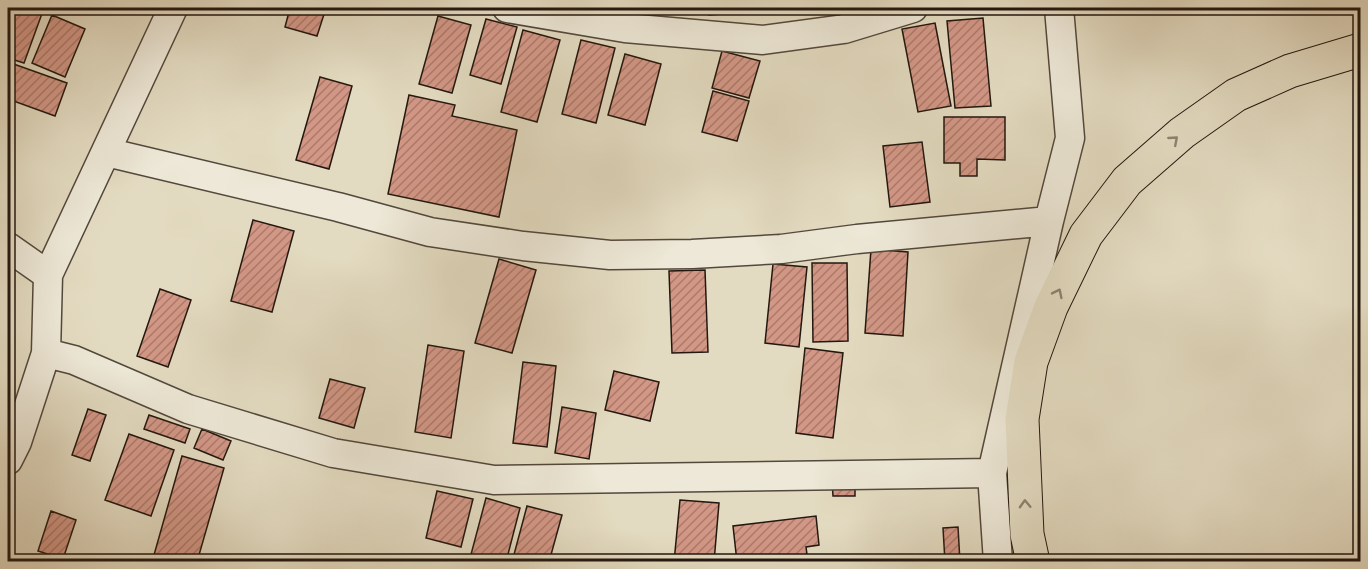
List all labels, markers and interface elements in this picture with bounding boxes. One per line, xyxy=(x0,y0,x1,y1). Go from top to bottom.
one-way arrow xyxy=(1167,136,1178,147)
one-way arrow xyxy=(1050,289,1062,300)
one-way arrow xyxy=(1019,499,1032,508)

